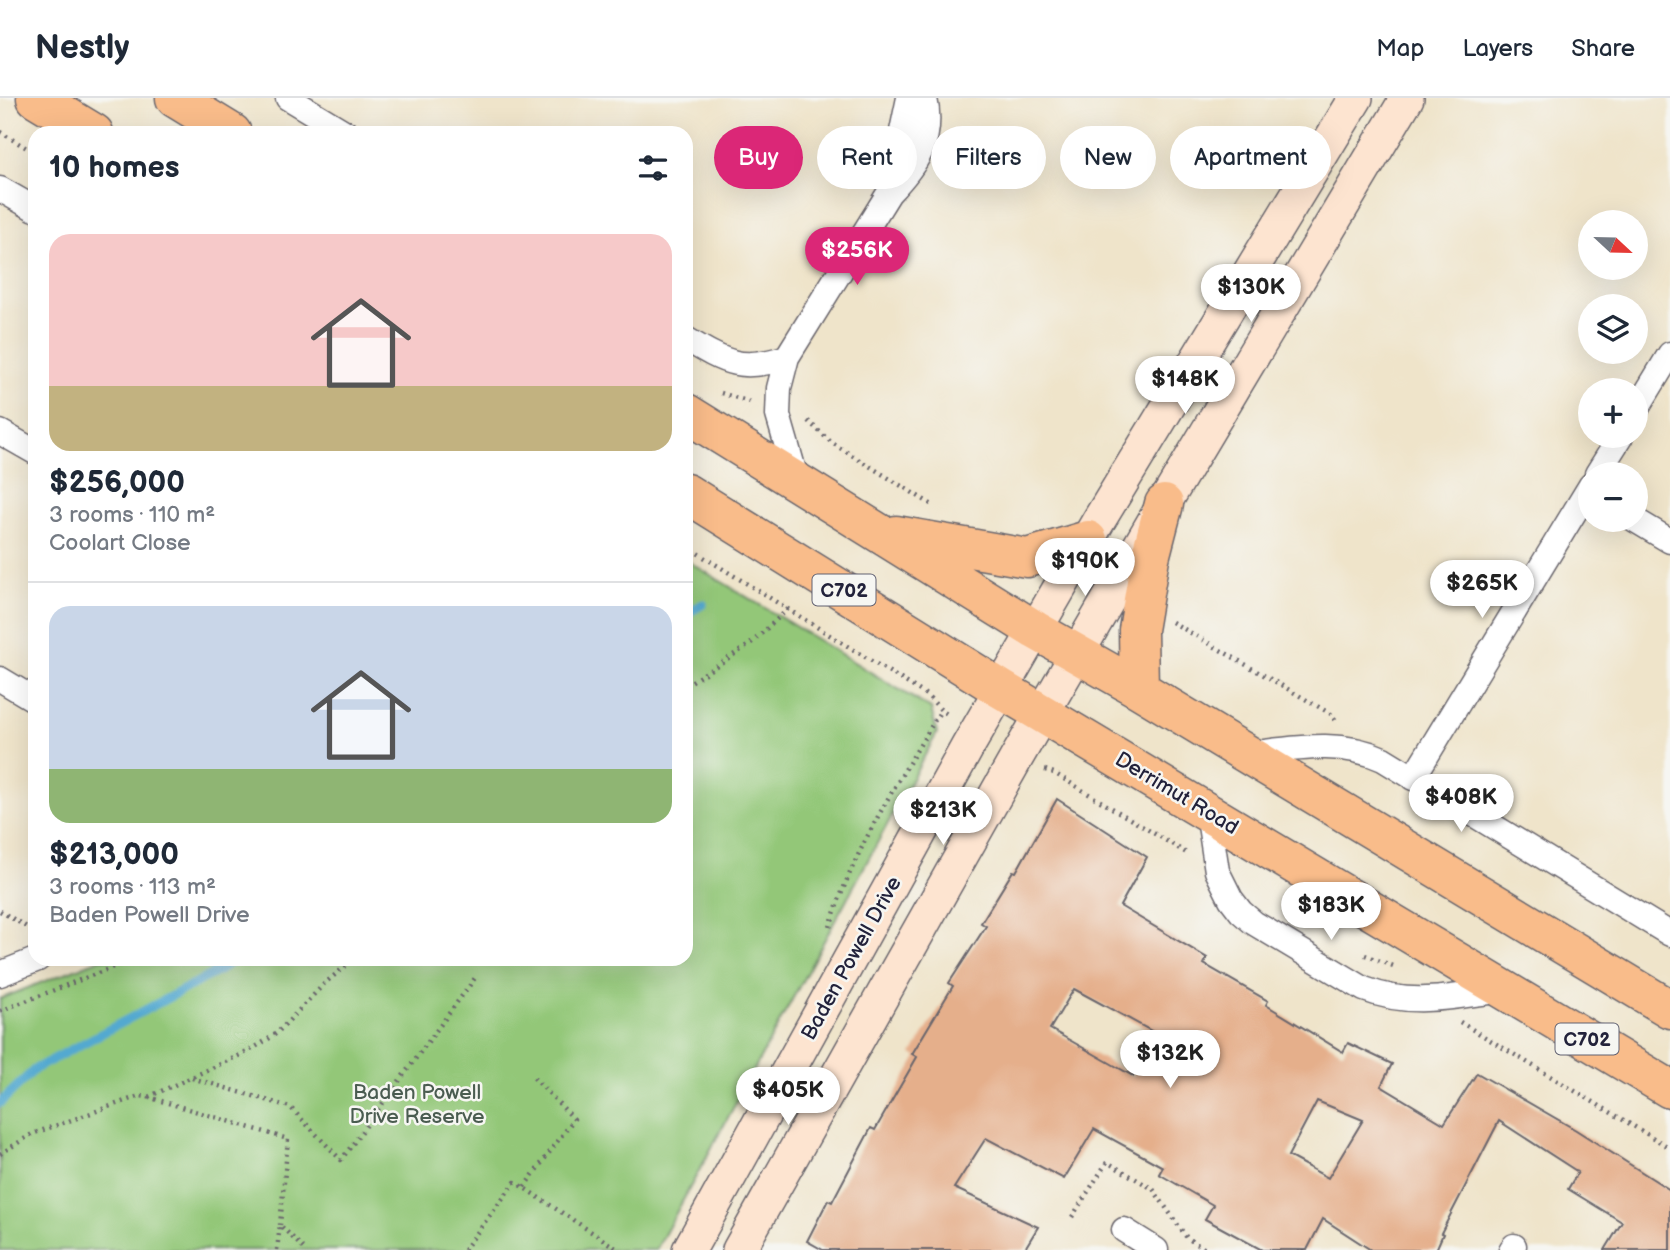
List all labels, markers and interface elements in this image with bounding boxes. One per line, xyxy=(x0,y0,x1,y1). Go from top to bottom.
text: Nestly xyxy=(35,28,129,68)
text: Map xyxy=(1376,34,1424,63)
text: Layers xyxy=(1462,34,1533,63)
text: Share xyxy=(1571,34,1635,63)
chip: Buy xyxy=(714,126,803,189)
chip: Rent xyxy=(817,126,917,189)
chip: Filters xyxy=(931,126,1046,189)
chip: New xyxy=(1060,126,1156,189)
chip: Apartment xyxy=(1170,126,1331,189)
icon: filters xyxy=(634,149,672,187)
text: 10 homes xyxy=(49,150,180,186)
north arrow xyxy=(1578,210,1648,280)
map controls xyxy=(1578,210,1648,532)
pin: $256K xyxy=(808,228,906,287)
text: $256K xyxy=(821,236,893,264)
pin: $130K xyxy=(1202,264,1300,324)
text: $130K xyxy=(1217,273,1285,301)
icon: home xyxy=(298,280,424,406)
button: layers xyxy=(1578,294,1648,364)
pin: $148K xyxy=(1136,356,1234,416)
text: $148K xyxy=(1151,365,1219,393)
button: + xyxy=(1578,378,1648,448)
button: − xyxy=(1578,462,1648,532)
text: $256,000 xyxy=(49,465,185,501)
text: 3 rooms · 110 m² xyxy=(49,501,215,529)
text: Coolart Close xyxy=(49,529,191,557)
pin: $190K xyxy=(1036,538,1134,598)
text: $190K xyxy=(1051,547,1119,575)
pin: $265K xyxy=(1433,560,1531,620)
text: $265K xyxy=(1446,569,1518,597)
road number: C702 xyxy=(812,575,876,606)
icon: home xyxy=(298,652,424,778)
street label: Derrimut Road xyxy=(1111,747,1243,840)
pin: $408K xyxy=(1412,774,1510,834)
text: $408K xyxy=(1425,783,1497,811)
pin: $213K xyxy=(894,788,992,847)
text: $213K xyxy=(909,796,977,824)
text: $213,000 xyxy=(49,837,179,873)
street label: Baden Powell Drive xyxy=(796,872,907,1044)
text: 3 rooms · 113 m² xyxy=(49,873,216,901)
pin: $183K xyxy=(1282,882,1380,942)
text: $183K xyxy=(1297,891,1365,919)
text: Baden Powell Drive xyxy=(49,901,250,929)
road number: C702 xyxy=(1556,1023,1618,1054)
pin: $132K xyxy=(1121,1030,1219,1090)
text: $132K xyxy=(1136,1039,1204,1067)
pin: $405K xyxy=(739,1068,837,1127)
text: $405K xyxy=(752,1076,824,1104)
park label: Baden Powell Drive Reserve xyxy=(349,1080,485,1129)

